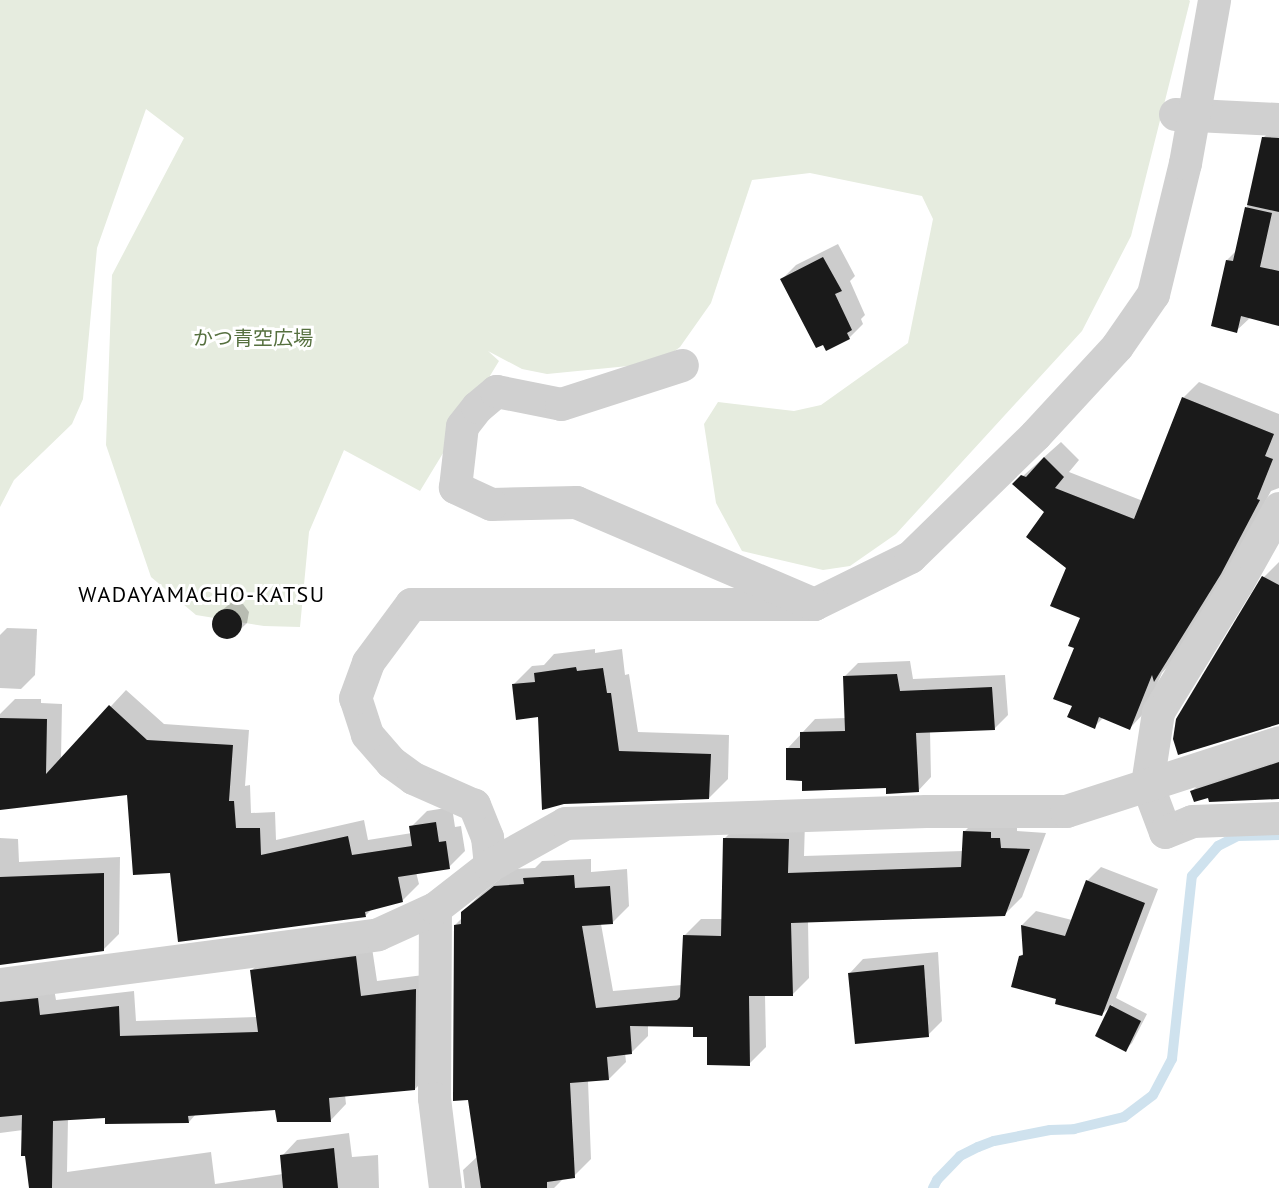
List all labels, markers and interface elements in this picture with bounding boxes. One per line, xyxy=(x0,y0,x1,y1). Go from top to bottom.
park label: かつ青空広場 xyxy=(193,326,313,350)
district label: WADAYAMACHO-KATSU xyxy=(78,582,326,608)

